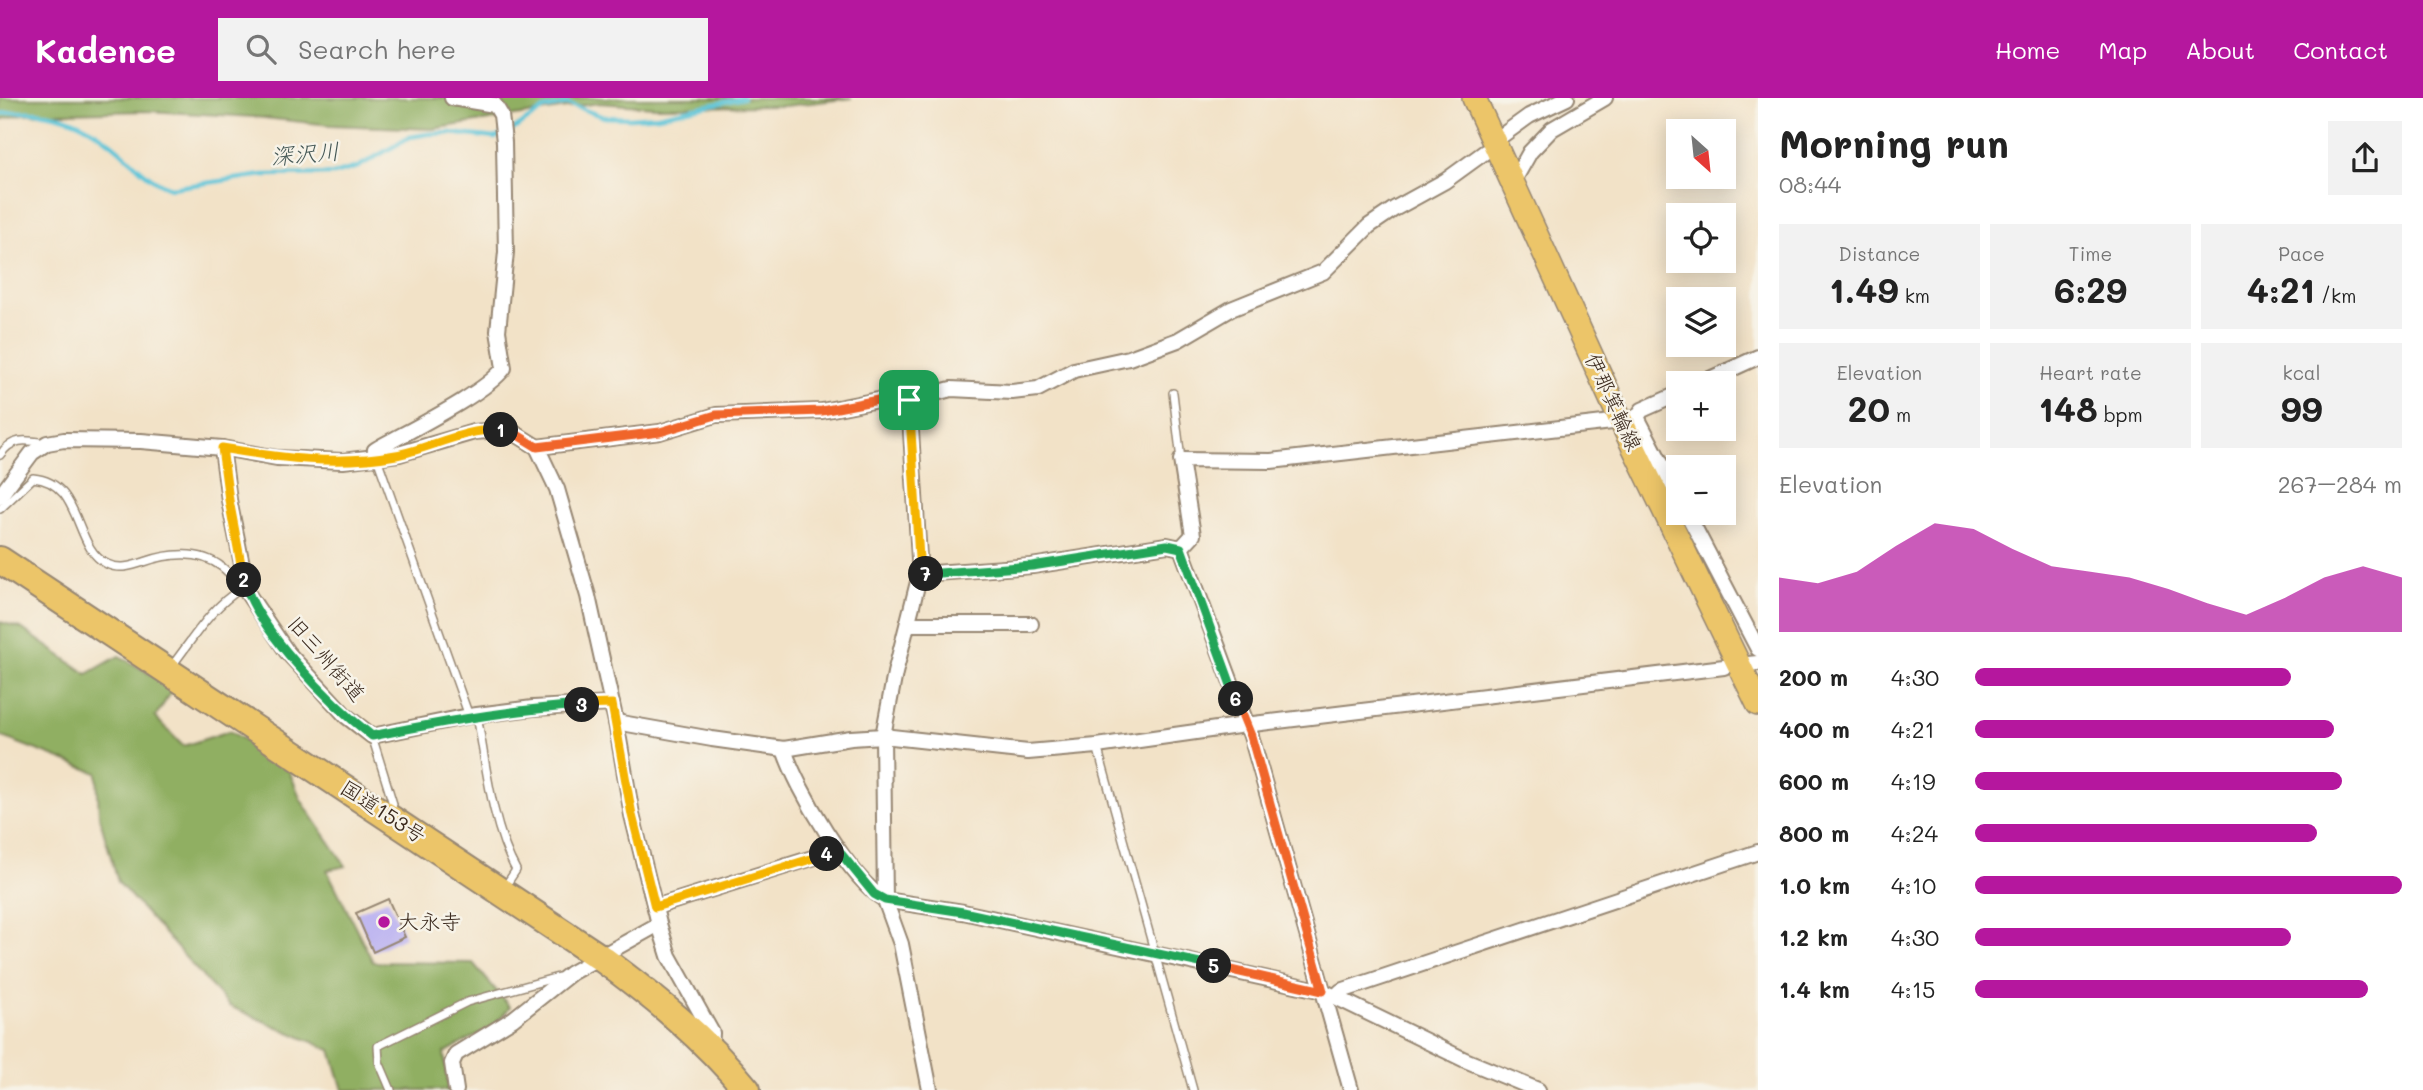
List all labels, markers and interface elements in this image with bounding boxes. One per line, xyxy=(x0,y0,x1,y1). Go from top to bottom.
search box xyxy=(218,18,708,81)
text: Kadence xyxy=(35,28,176,71)
icon: search xyxy=(242,30,280,68)
text: Search here xyxy=(298,32,456,66)
text: Home xyxy=(1995,34,2060,65)
text: Map xyxy=(2098,34,2147,65)
text: About xyxy=(2185,34,2255,65)
text: Contact xyxy=(2293,34,2388,65)
text: Morning run xyxy=(1779,118,2009,168)
north arrow xyxy=(1666,119,1736,189)
map controls xyxy=(1666,119,1736,525)
button: share xyxy=(2328,121,2402,195)
water label: 深沢川 xyxy=(269,135,341,171)
text: 08:44 xyxy=(1779,169,1841,199)
button: locate xyxy=(1666,203,1736,273)
text: Distance xyxy=(1839,241,1920,266)
text: Time xyxy=(2069,241,2112,266)
text: Pace xyxy=(2278,241,2325,266)
text: 1.49 xyxy=(1829,266,1899,312)
text: 6:29 xyxy=(2054,266,2127,312)
text: 4:21 xyxy=(2247,266,2315,312)
text: km xyxy=(1899,283,1930,308)
text: /km xyxy=(2315,283,2356,308)
button: layers xyxy=(1666,287,1736,357)
street label: 伊那箕輪線 xyxy=(1580,348,1649,455)
text: Elevation xyxy=(1837,360,1922,385)
text: Heart rate xyxy=(2039,360,2142,385)
text: kcal xyxy=(2283,360,2320,385)
pin xyxy=(879,370,939,430)
button: + xyxy=(1666,371,1736,441)
icon: arrive xyxy=(890,381,928,419)
text: 20 xyxy=(1848,385,1890,431)
text: 148 xyxy=(2038,385,2098,431)
text: 99 xyxy=(2280,385,2323,431)
text: m xyxy=(1890,402,1911,427)
text: bpm xyxy=(2098,402,2143,427)
pin: 1 xyxy=(484,412,518,448)
text: 1 xyxy=(496,417,505,442)
button: − xyxy=(1666,455,1736,525)
text: Elevation xyxy=(1779,469,1882,499)
text: 267–284 m xyxy=(2278,469,2402,499)
pin: 7 xyxy=(908,556,944,592)
text: 7 xyxy=(920,561,931,586)
pin: 2 xyxy=(226,562,262,598)
text: 2 xyxy=(238,567,249,592)
street label: 旧三州街道 xyxy=(283,610,372,706)
text: 200 m xyxy=(1779,662,1848,692)
text: 4:30 xyxy=(1891,662,1939,692)
pin: 6 xyxy=(1218,682,1254,716)
text: 6 xyxy=(1230,686,1241,711)
pin: 3 xyxy=(564,688,600,722)
text: 3 xyxy=(576,692,587,717)
text: 400 m xyxy=(1779,714,1850,744)
text: 4:21 xyxy=(1891,714,1935,744)
text: 600 m xyxy=(1779,766,1849,796)
text: 4:19 xyxy=(1891,766,1936,796)
street label: 国道153号 xyxy=(336,773,432,848)
text: 800 m xyxy=(1779,818,1849,848)
text: 4:24 xyxy=(1891,818,1938,848)
pin: 4 xyxy=(810,836,844,872)
text: 4 xyxy=(820,841,833,866)
text: 1.0 km xyxy=(1779,870,1850,900)
text: 4:10 xyxy=(1891,870,1936,900)
place label: 大永寺 xyxy=(398,907,461,934)
marker: 大永寺 xyxy=(376,914,392,930)
text: 1.2 km xyxy=(1779,922,1848,952)
text: 4:30 xyxy=(1891,922,1939,952)
pin: 5 xyxy=(1196,948,1232,984)
text: 5 xyxy=(1208,953,1219,978)
text: 1.4 km xyxy=(1779,974,1850,1004)
text: 4:15 xyxy=(1891,974,1935,1004)

